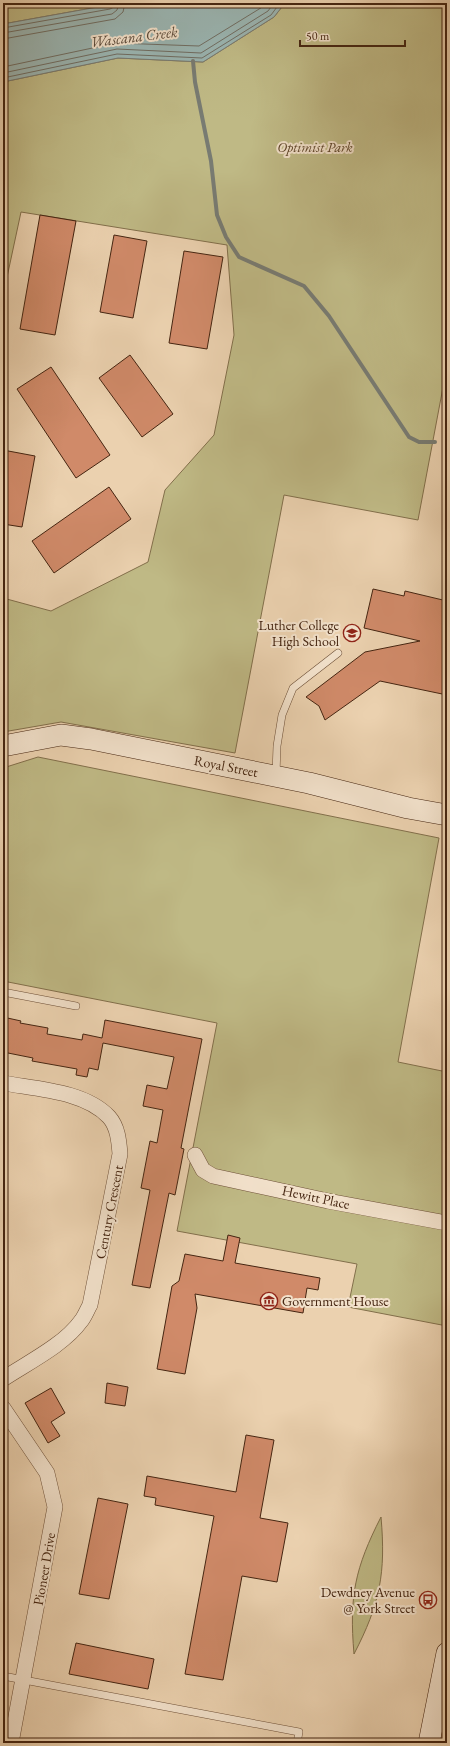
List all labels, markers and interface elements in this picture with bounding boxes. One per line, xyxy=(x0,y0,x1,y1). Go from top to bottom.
water label: Wascana Creek xyxy=(89,22,179,51)
scale bar xyxy=(300,22,405,48)
text: 50 m xyxy=(306,28,330,44)
park label: Optimist Park xyxy=(277,138,353,156)
place label: Luther College High School xyxy=(259,616,340,650)
school or university icon: Luther College High School xyxy=(342,623,362,643)
street label: Royal Street xyxy=(192,751,260,781)
street label: Century Crescent xyxy=(91,1163,127,1261)
street label: Hewitt Place xyxy=(280,1181,352,1213)
museum icon: Government House xyxy=(259,1291,279,1311)
place label: Government House xyxy=(282,1292,389,1310)
street label: Pioneer Drive xyxy=(29,1531,59,1607)
place label: Dewdney Avenue @ York Street xyxy=(321,1583,416,1617)
bus stop icon: Dewdney Avenue @ York Street xyxy=(418,1590,438,1610)

